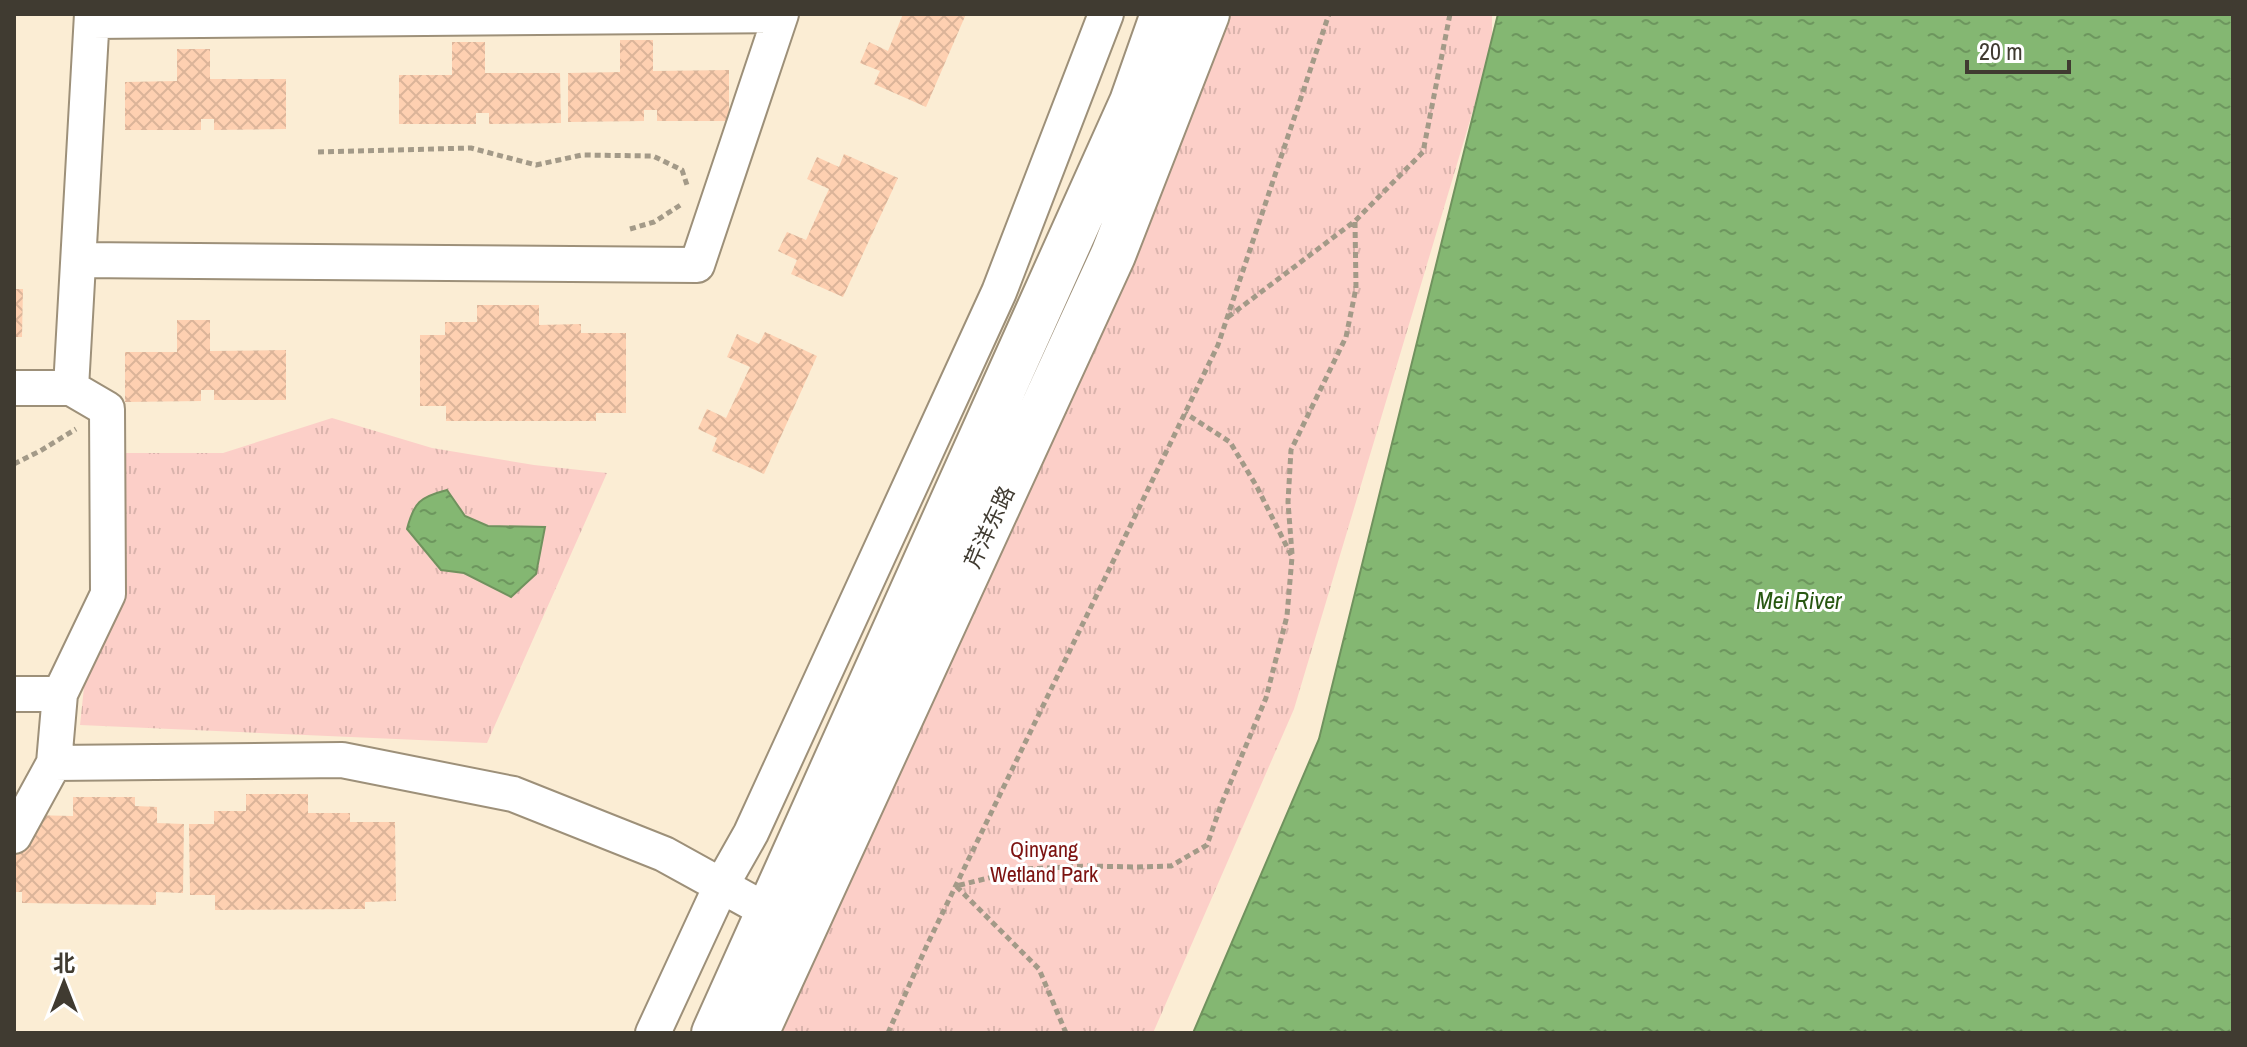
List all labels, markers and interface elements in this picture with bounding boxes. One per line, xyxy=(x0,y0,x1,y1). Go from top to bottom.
scale bar xyxy=(1967,24,2069,74)
text: 20 m xyxy=(1979,35,2023,67)
street label: 芹洋东路 xyxy=(957,481,1021,573)
water label: Mei River xyxy=(1756,584,1843,616)
park label: Qinyang Wetland Park xyxy=(990,834,1099,889)
north arrow xyxy=(24,943,104,1023)
text: 北 xyxy=(53,948,75,978)

